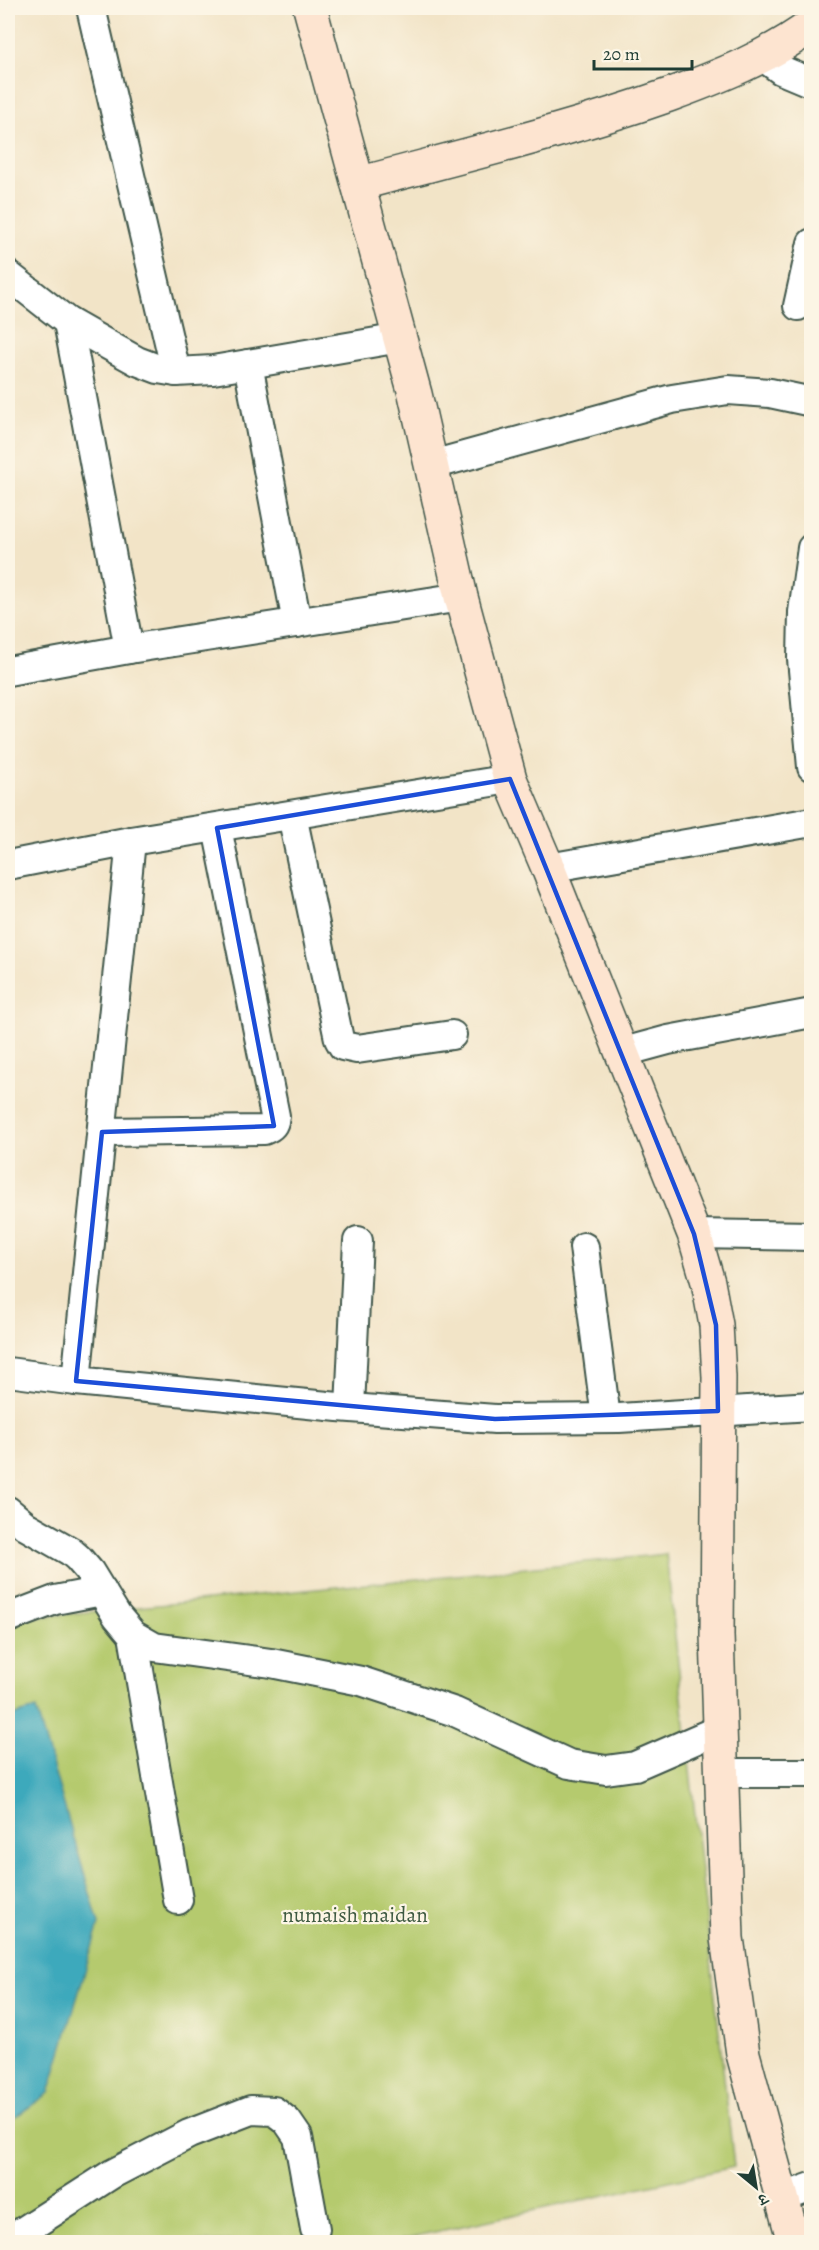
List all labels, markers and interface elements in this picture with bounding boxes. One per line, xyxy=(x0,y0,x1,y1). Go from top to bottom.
scale bar xyxy=(594,33,692,71)
text: 20 m xyxy=(603,42,640,66)
park label: numaish maidan xyxy=(282,1901,428,1929)
north arrow xyxy=(726,2157,786,2217)
text: उ xyxy=(752,2187,773,2212)

